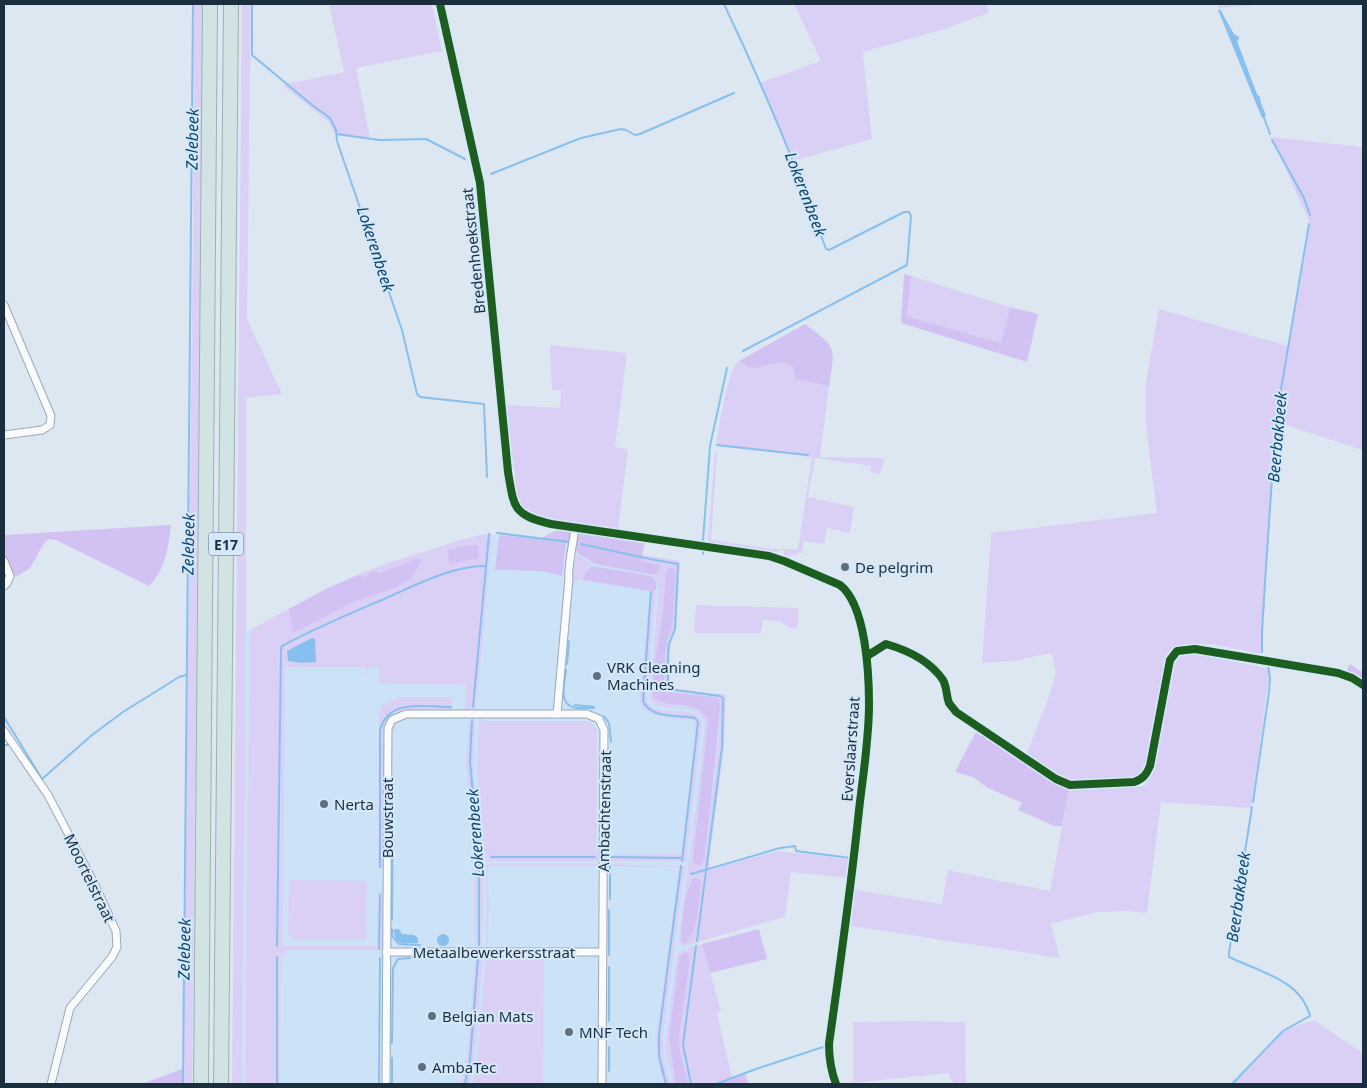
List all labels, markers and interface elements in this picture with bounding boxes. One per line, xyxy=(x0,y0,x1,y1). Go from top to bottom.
water label: Zelebeek xyxy=(180,107,204,171)
water label: Lokerenbeek xyxy=(780,149,833,240)
street label: Bredenhoekstraat xyxy=(456,186,490,315)
water label: Lokerenbeek xyxy=(352,203,400,296)
water label: Beerbakbeek xyxy=(1262,389,1292,483)
water label: Zelebeek xyxy=(176,512,200,576)
road number: E17 xyxy=(208,532,244,556)
place label: De pelgrim xyxy=(855,557,933,577)
marker: De pelgrim xyxy=(839,561,851,573)
place label: VRK Cleaning Machines xyxy=(607,657,700,694)
marker: VRK Cleaning Machines xyxy=(591,670,603,682)
street label: Everslaarstraat xyxy=(836,695,864,802)
street label: Ambachtenstraat xyxy=(593,749,615,872)
street label: Bouwstraat xyxy=(377,777,397,858)
water label: Lokerenbeek xyxy=(461,787,489,878)
place label: Nerta xyxy=(334,794,374,814)
marker: Nerta xyxy=(318,798,330,810)
street label: Moortelstraat xyxy=(60,830,120,926)
water label: Beerbakbeek xyxy=(1221,849,1255,944)
water label: Zelebeek xyxy=(172,917,196,981)
street label: Metaalbewerkersstraat xyxy=(413,942,576,962)
place label: Belgian Mats xyxy=(442,1006,533,1026)
marker: Belgian Mats xyxy=(426,1010,438,1022)
place label: MNF Tech xyxy=(579,1022,648,1042)
marker: MNF Tech xyxy=(563,1026,575,1038)
place label: AmbaTec xyxy=(432,1057,496,1077)
marker: AmbaTec xyxy=(416,1061,428,1073)

